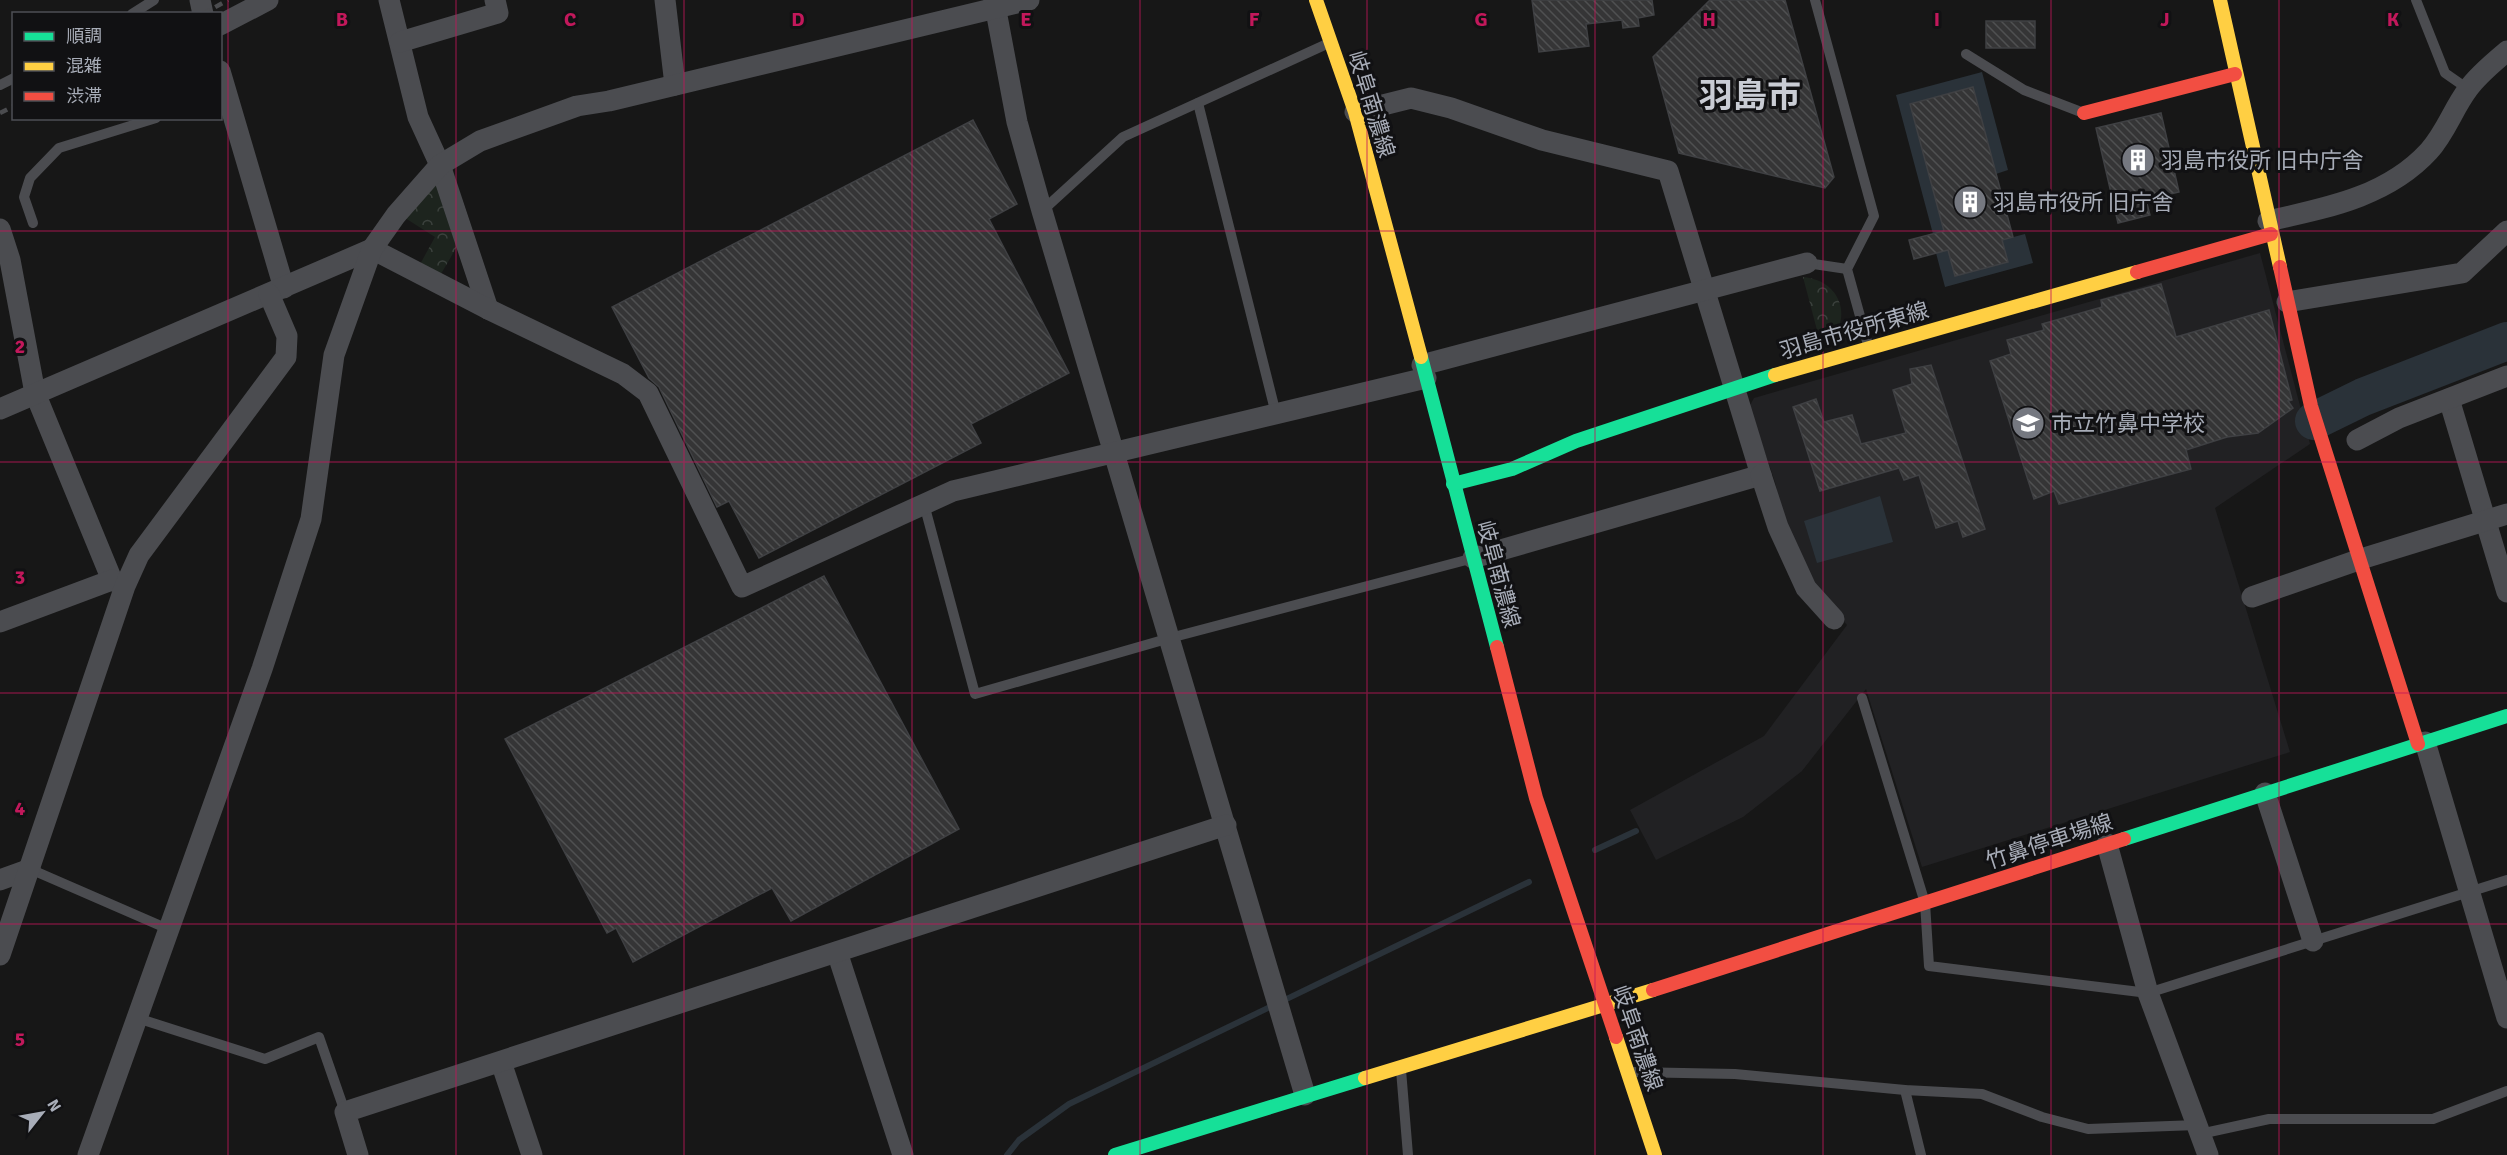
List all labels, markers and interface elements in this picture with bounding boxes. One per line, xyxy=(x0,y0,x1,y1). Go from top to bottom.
text: B xyxy=(336,7,348,32)
text: C xyxy=(564,7,576,32)
text: D xyxy=(791,7,805,32)
text: E xyxy=(1020,7,1032,32)
text: F xyxy=(1249,7,1260,32)
text: G xyxy=(1474,7,1488,32)
text: H xyxy=(1702,7,1716,32)
text: I xyxy=(1934,7,1940,32)
text: J xyxy=(2160,7,2170,32)
text: K xyxy=(2387,7,2400,32)
legend xyxy=(12,12,222,120)
text: 順調 xyxy=(66,25,102,47)
street label: 岐阜南濃線 xyxy=(1343,48,1401,161)
text: 混雑 xyxy=(66,55,102,77)
district label: 羽島市 xyxy=(1699,75,1801,117)
text: 渋滞 xyxy=(66,85,102,107)
building icon: 羽島市役所 旧中庁舎 xyxy=(2120,142,2156,178)
place label: 羽島市役所 旧中庁舎 xyxy=(2161,147,2364,174)
building icon: 羽島市役所 旧庁舎 xyxy=(1952,184,1988,220)
place label: 羽島市役所 旧庁舎 xyxy=(1993,189,2174,216)
street label: 羽島市役所東線 xyxy=(1776,296,1932,365)
text: 2 xyxy=(15,334,25,359)
school or university icon: 市立竹鼻中学校 xyxy=(2010,405,2046,441)
place label: 市立竹鼻中学校 xyxy=(2051,410,2205,437)
street label: 岐阜南濃線 xyxy=(1471,518,1526,631)
text: 3 xyxy=(15,565,25,590)
text: 4 xyxy=(15,796,26,821)
street label: 竹鼻停車場線 xyxy=(1982,808,2116,875)
street label: 岐阜南濃線 xyxy=(1607,982,1668,1095)
text: 5 xyxy=(15,1027,25,1052)
north arrow xyxy=(12,1083,72,1143)
text: N xyxy=(43,1096,65,1116)

